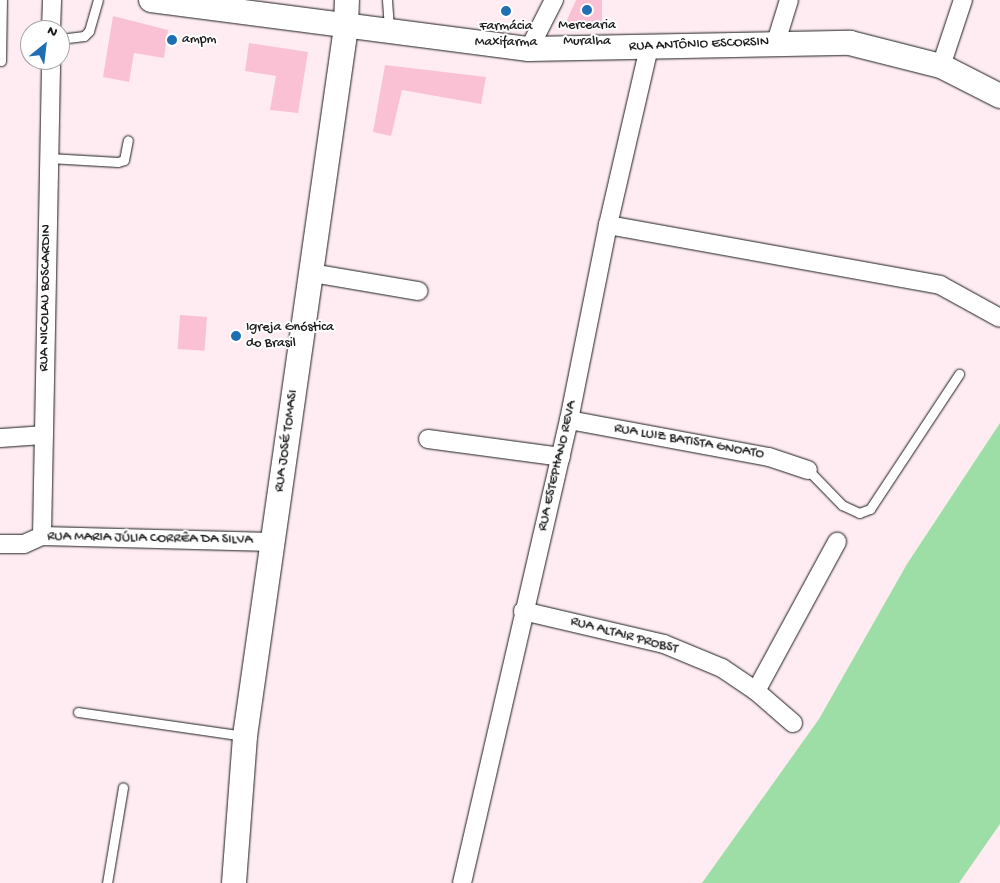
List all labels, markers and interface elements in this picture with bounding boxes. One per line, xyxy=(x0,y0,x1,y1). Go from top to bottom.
marker: Mercearia Muralha xyxy=(581,4,593,16)
marker: Farmácia Maxifarma xyxy=(500,5,512,17)
place label: Mercearia Muralha xyxy=(558,18,616,50)
place label: Farmácia Maxifarma xyxy=(475,19,537,52)
north arrow xyxy=(20,20,70,70)
text: N xyxy=(44,23,60,42)
place label: ampm xyxy=(182,32,217,48)
marker: ampm xyxy=(166,34,178,46)
street label: RUA ANTÔNIO ESCORSIN xyxy=(629,34,769,56)
street label: RUA NICOLAU BOSCARDIN xyxy=(36,224,56,372)
place label: Igreja Gnóstica do Brasil xyxy=(246,320,334,352)
marker: Igreja Gnóstica do Brasil xyxy=(230,330,242,342)
street label: RUA JOSÉ TOMASI xyxy=(272,389,302,493)
street label: RUA ESTEPHANO REVA xyxy=(535,399,581,533)
street label: RUA LUIZ BATISTA GNOATO xyxy=(613,421,765,463)
street label: RUA MARIA JÚLIA CORRÊA DA SILVA xyxy=(47,529,253,549)
street label: RUA ALTAIR PROBST xyxy=(568,614,680,658)

